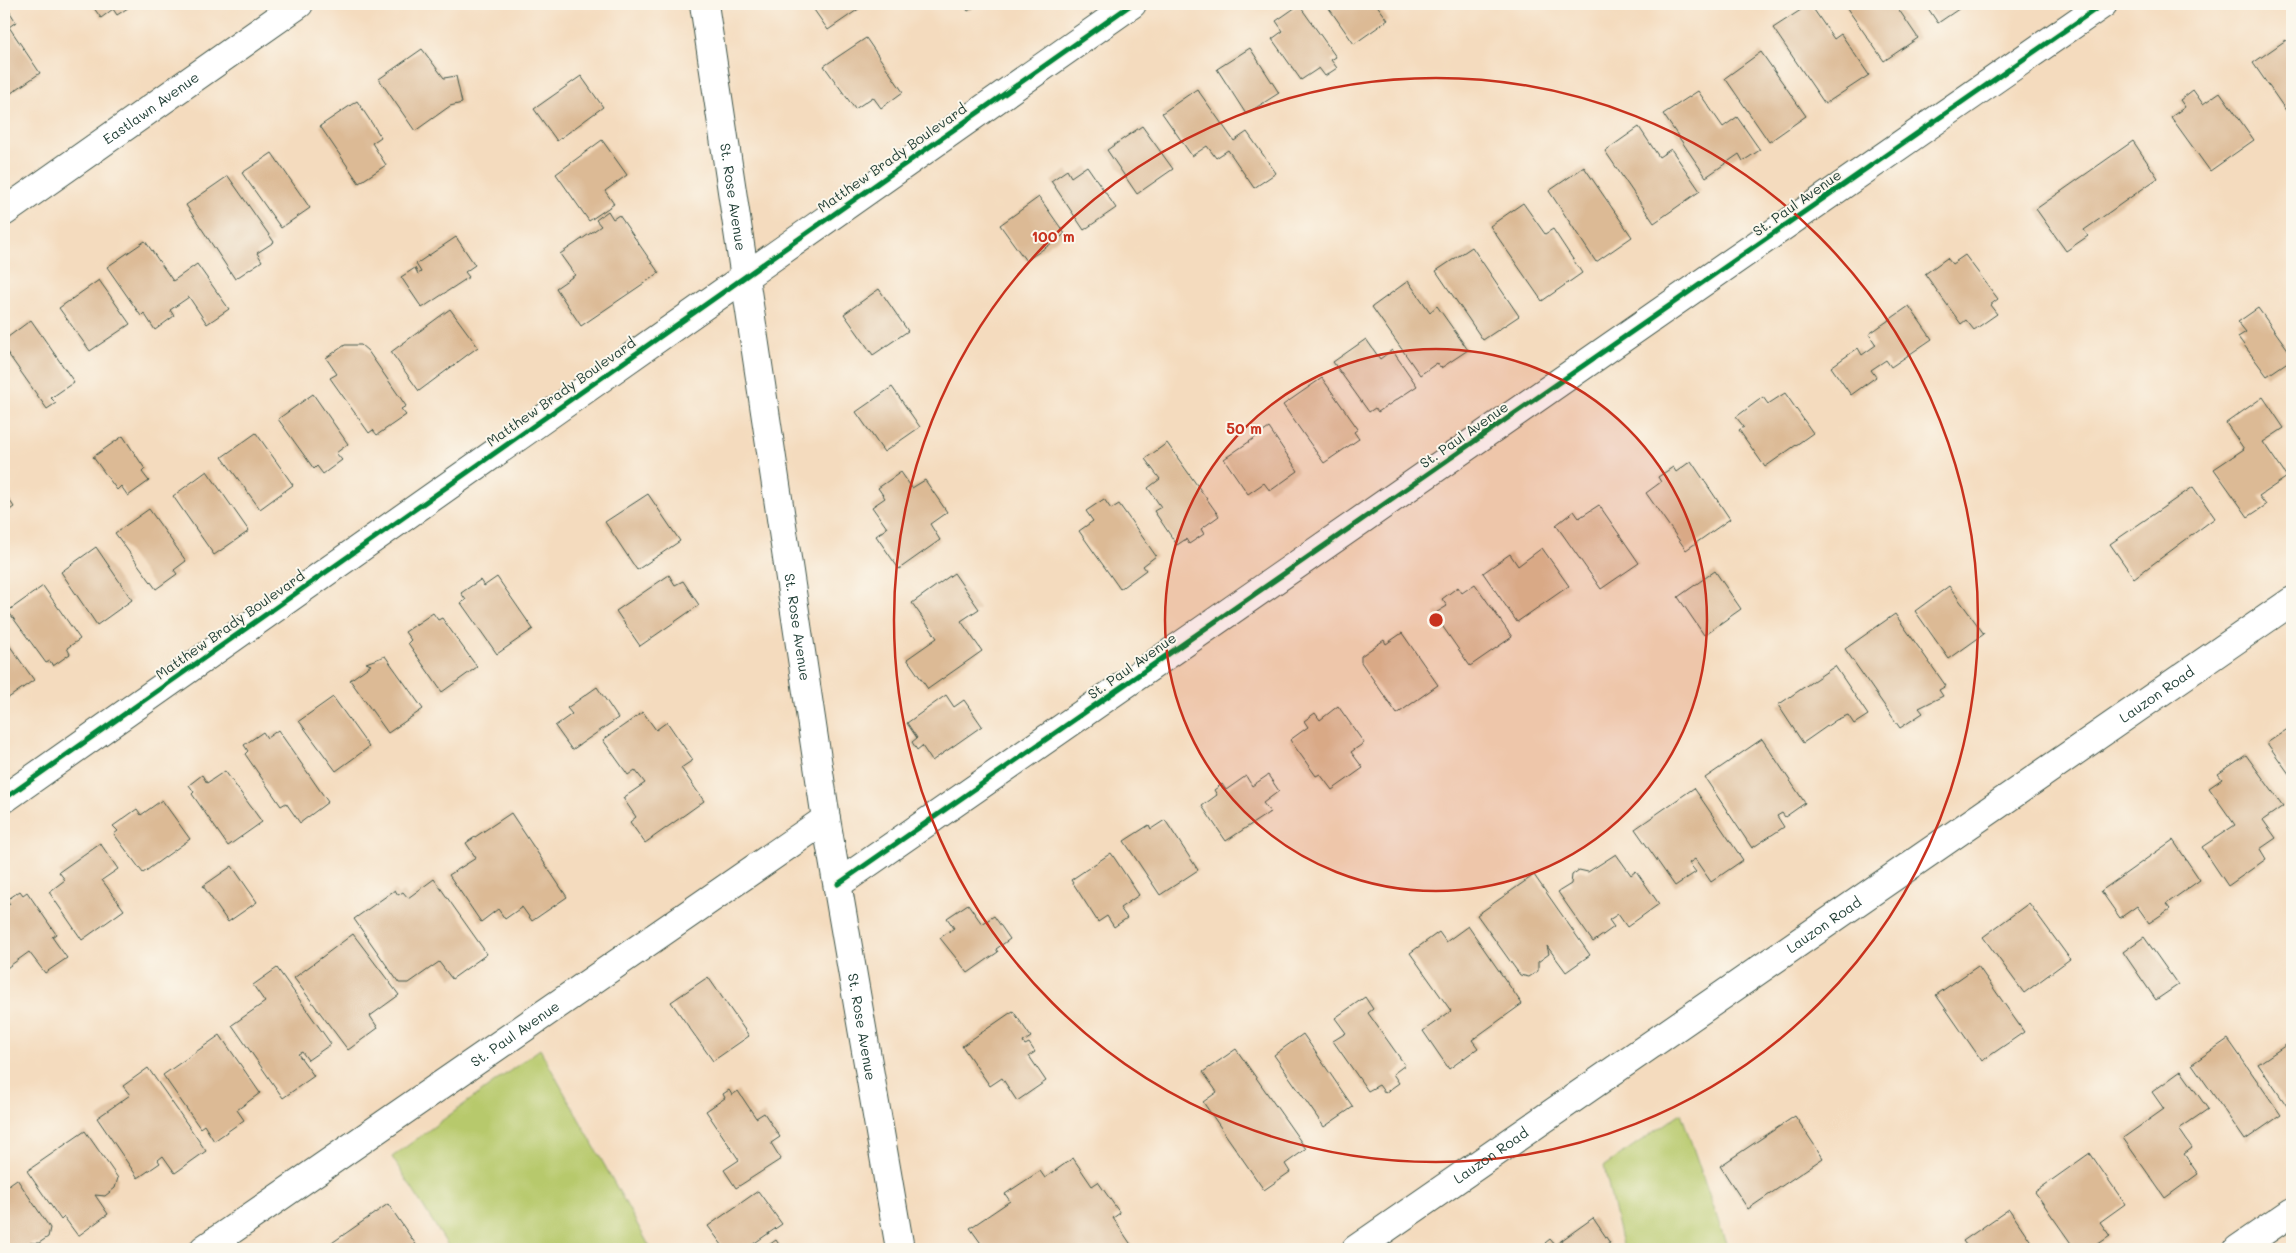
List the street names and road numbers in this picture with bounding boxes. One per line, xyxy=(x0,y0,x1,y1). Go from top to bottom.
street label: Eastlawn Avenue xyxy=(99,67,203,148)
street label: Matthew Brady Boulevard xyxy=(813,99,970,216)
street label: St. Rose Avenue xyxy=(716,142,751,252)
street label: St. Paul Avenue xyxy=(1749,165,1845,240)
street label: Matthew Brady Boulevard xyxy=(482,333,639,450)
street label: St. Paul Avenue xyxy=(1416,397,1512,472)
street label: Matthew Brady Boulevard xyxy=(151,566,308,683)
street label: St. Rose Avenue xyxy=(780,572,815,682)
street label: St. Paul Avenue xyxy=(1084,628,1180,703)
street label: Lauzon Road xyxy=(2115,662,2198,727)
street label: Lauzon Road xyxy=(1782,892,1865,957)
street label: St. Rose Avenue xyxy=(844,972,881,1082)
street label: St. Paul Avenue xyxy=(466,996,563,1071)
street label: Lauzon Road xyxy=(1449,1123,1532,1188)

